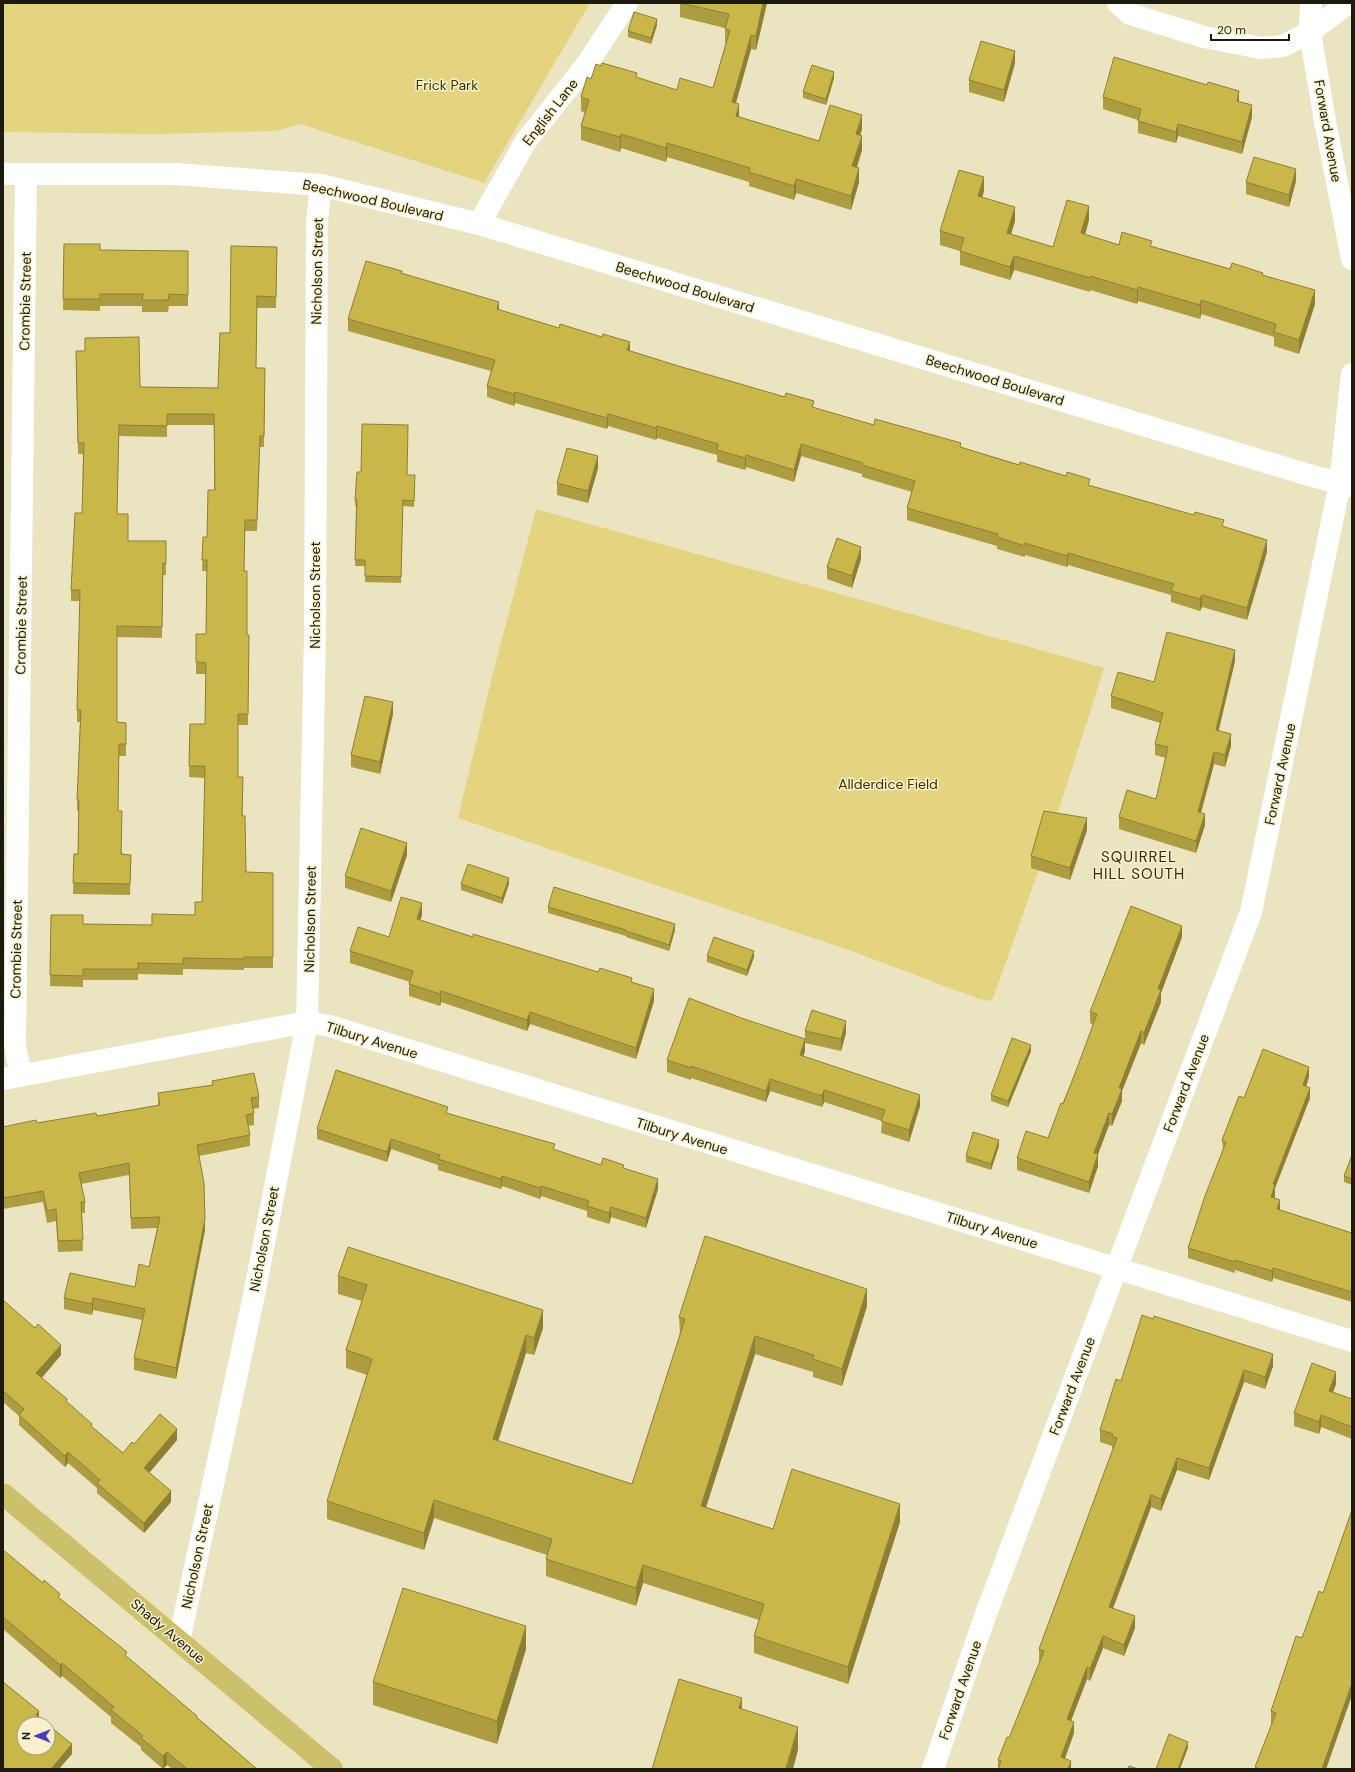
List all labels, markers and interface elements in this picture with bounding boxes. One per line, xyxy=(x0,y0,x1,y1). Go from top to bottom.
scale bar xyxy=(1211,16,1289,42)
text: 20 m xyxy=(1217,22,1246,38)
street label: English Lane xyxy=(518,75,582,149)
park label: Frick Park xyxy=(416,76,478,94)
street label: Forward Avenue xyxy=(1310,78,1346,184)
street label: Beechwood Boulevard xyxy=(301,175,445,225)
street label: Nicholson Street xyxy=(307,217,327,325)
street label: Crombie Street xyxy=(15,251,35,351)
street label: Beechwood Boulevard xyxy=(614,257,756,317)
street label: Beechwood Boulevard xyxy=(924,350,1066,410)
street label: Nicholson Street xyxy=(306,541,324,649)
street label: Crombie Street xyxy=(11,575,31,675)
street label: Forward Avenue xyxy=(1260,721,1300,827)
park label: Allderdice Field xyxy=(838,775,938,793)
district label: SQUIRREL HILL SOUTH xyxy=(1093,847,1185,884)
street label: Nicholson Street xyxy=(300,865,320,973)
street label: Crombie Street xyxy=(6,899,26,999)
street label: Tilbury Avenue xyxy=(324,1017,420,1063)
street label: Forward Avenue xyxy=(1159,1031,1213,1135)
street label: Tilbury Avenue xyxy=(634,1113,730,1159)
street label: Nicholson Street xyxy=(245,1185,283,1293)
street label: Tilbury Avenue xyxy=(944,1207,1040,1253)
street label: Forward Avenue xyxy=(1045,1334,1099,1438)
street label: Nicholson Street xyxy=(177,1502,217,1610)
street label: Shady Avenue xyxy=(127,1595,209,1667)
street label: Forward Avenue xyxy=(935,1638,985,1742)
north arrow xyxy=(16,1716,56,1756)
text: N xyxy=(19,1732,33,1740)

